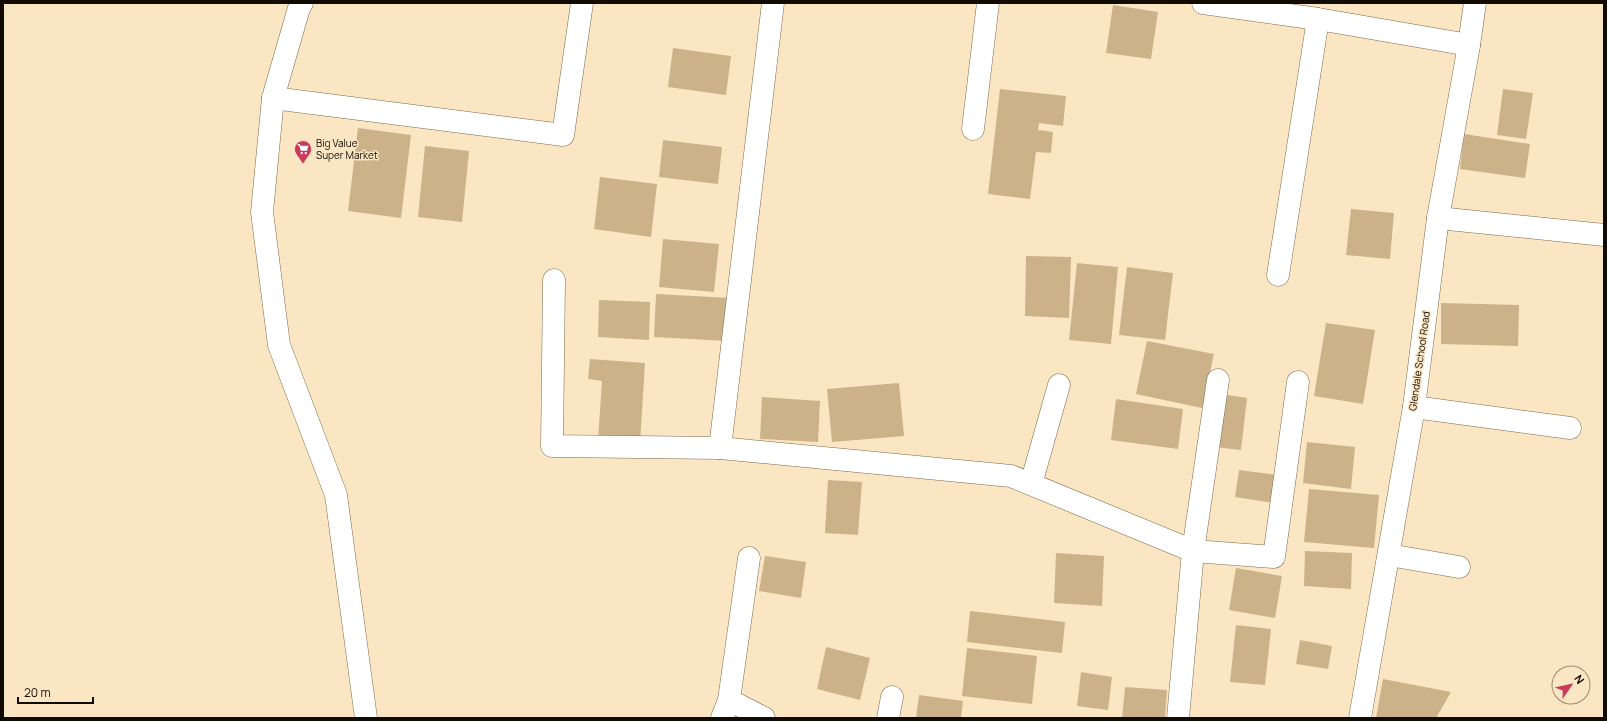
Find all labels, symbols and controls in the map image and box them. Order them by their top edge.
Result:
place label: Big Value Super Market [316,136,378,162]
supermarket icon: Big Value Super Market [293,139,313,164]
street label: Glendale School Road [1405,310,1433,412]
north arrow [1551,665,1591,705]
text: N [1571,672,1588,687]
scale bar [18,679,93,705]
text: 20 m [24,684,51,701]

